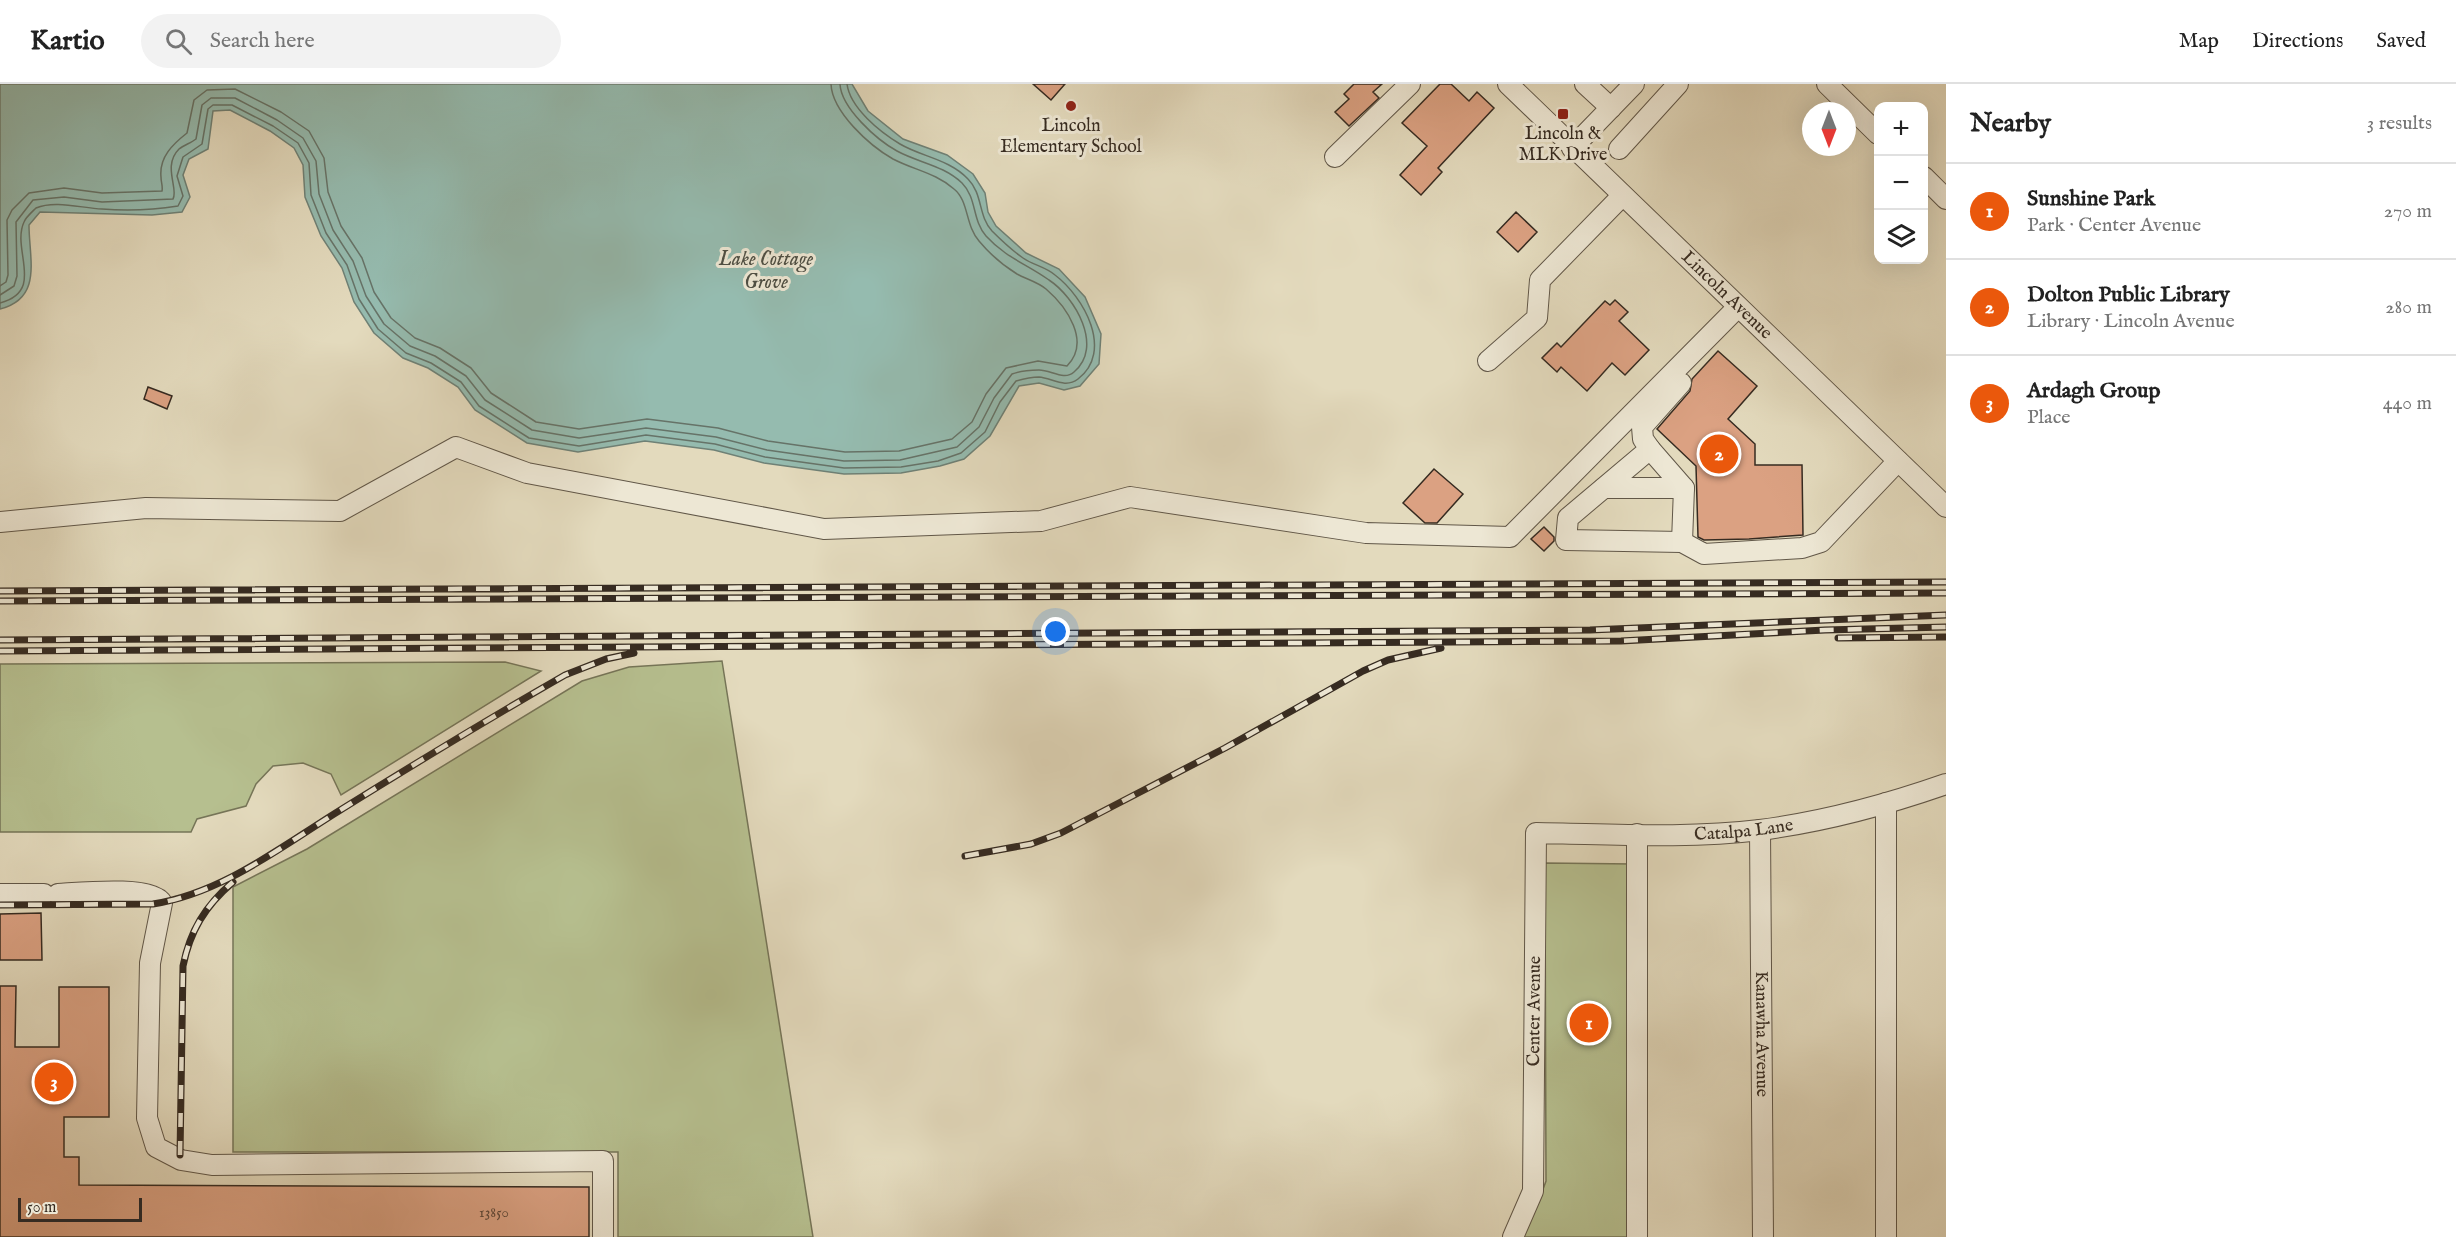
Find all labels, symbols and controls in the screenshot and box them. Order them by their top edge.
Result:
search box [141,14,561,68]
text: Kartio [30,24,105,59]
icon: search [162,25,195,58]
text: Search here [210,27,315,55]
text: Map [2179,28,2219,55]
text: Directions [2252,28,2343,55]
text: Saved [2376,28,2426,55]
marker: Lincoln Elementary School [1064,99,1078,113]
north arrow [1802,102,1856,156]
map controls [1874,102,1928,264]
button: + [1874,102,1928,156]
marker: Lincoln & MLK Drive [1556,107,1570,121]
text: Nearby [1970,107,2051,140]
text: 3 results [2367,111,2432,136]
place label: Lincoln Elementary School [1000,115,1142,159]
place label: Lincoln & MLK Drive [1519,123,1607,167]
button: − [1874,156,1928,210]
text: Sunshine Park [2027,185,2155,213]
text: 1 [1986,199,1993,224]
text: 270 m [2384,199,2432,224]
button: layers [1874,210,1928,264]
text: Park · Center Avenue [2027,213,2201,238]
street label: Lincoln Avenue [1676,246,1777,344]
water label: Lake Cottage Grove [718,247,813,295]
text: Dolton Public Library [2027,281,2230,309]
text: 2 [1985,295,1994,320]
text: 280 m [2385,295,2432,320]
text: Library · Lincoln Avenue [2027,309,2235,334]
text: Ardagh Group [2027,377,2160,405]
text: 3 [1986,391,1993,416]
text: 440 m [2383,391,2432,416]
text: Place [2027,405,2070,430]
pin: 2 [1700,432,1738,476]
your location [1041,617,1070,646]
street label: Catalpa Lane [1694,814,1795,846]
street label: Center Avenue [1523,956,1546,1067]
street label: Kanawha Avenue [1750,971,1773,1097]
pin: 1 [1570,1000,1608,1046]
pin: 3 [34,1060,74,1104]
scale bar [18,1195,142,1222]
text: 50 m [27,1198,56,1218]
house number: 13850 [479,1203,509,1222]

